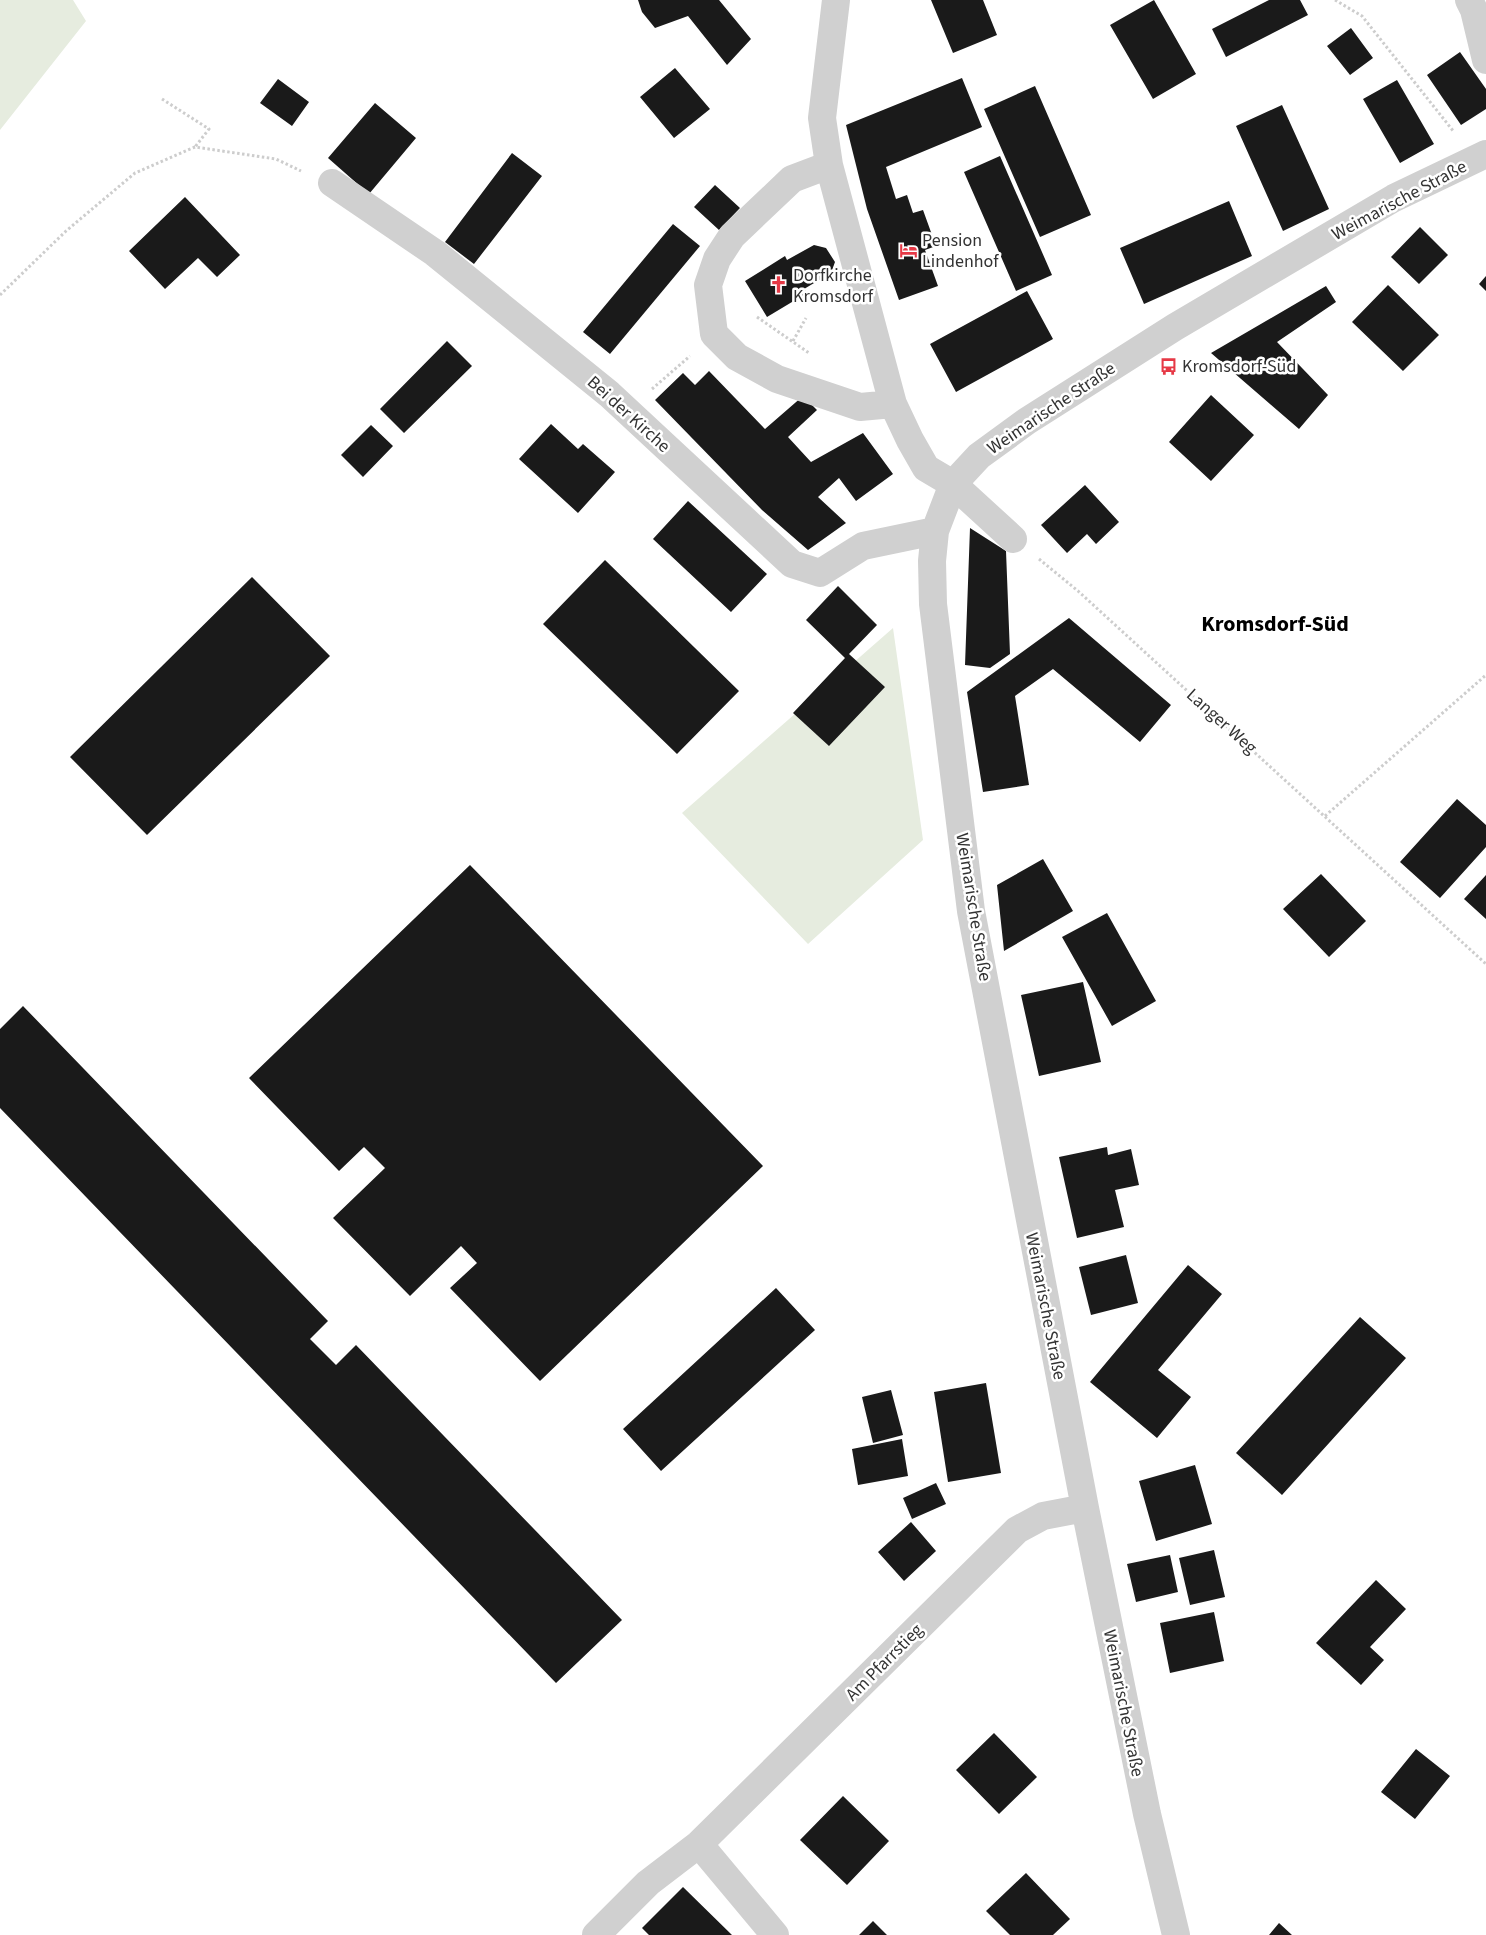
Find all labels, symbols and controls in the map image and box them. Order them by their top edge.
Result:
street label: Weimarische Straße [1327,154,1471,247]
place label: Pension Lindenhof [922,228,999,274]
hotel icon: Pension Lindenhof [898,240,918,260]
place label: Dorfkirche Kromsdorf [793,263,874,309]
church icon: Dorfkirche Kromsdorf [769,275,789,295]
place label: Kromsdorf-Süd [1182,354,1296,379]
street label: Weimarische Straße [982,356,1120,461]
bus stop icon: Kromsdorf-Süd [1158,356,1178,376]
street label: Bei der Kirche [582,370,676,459]
district label: Kromsdorf-Süd [1201,608,1349,640]
street label: Langer Weg [1181,683,1262,760]
street label: Weimarische Straße [949,831,998,983]
street label: Weimarische Straße [1019,1230,1072,1382]
street label: Am Pfarrstieg [840,1618,929,1707]
street label: Weimarische Straße [1097,1627,1150,1779]

